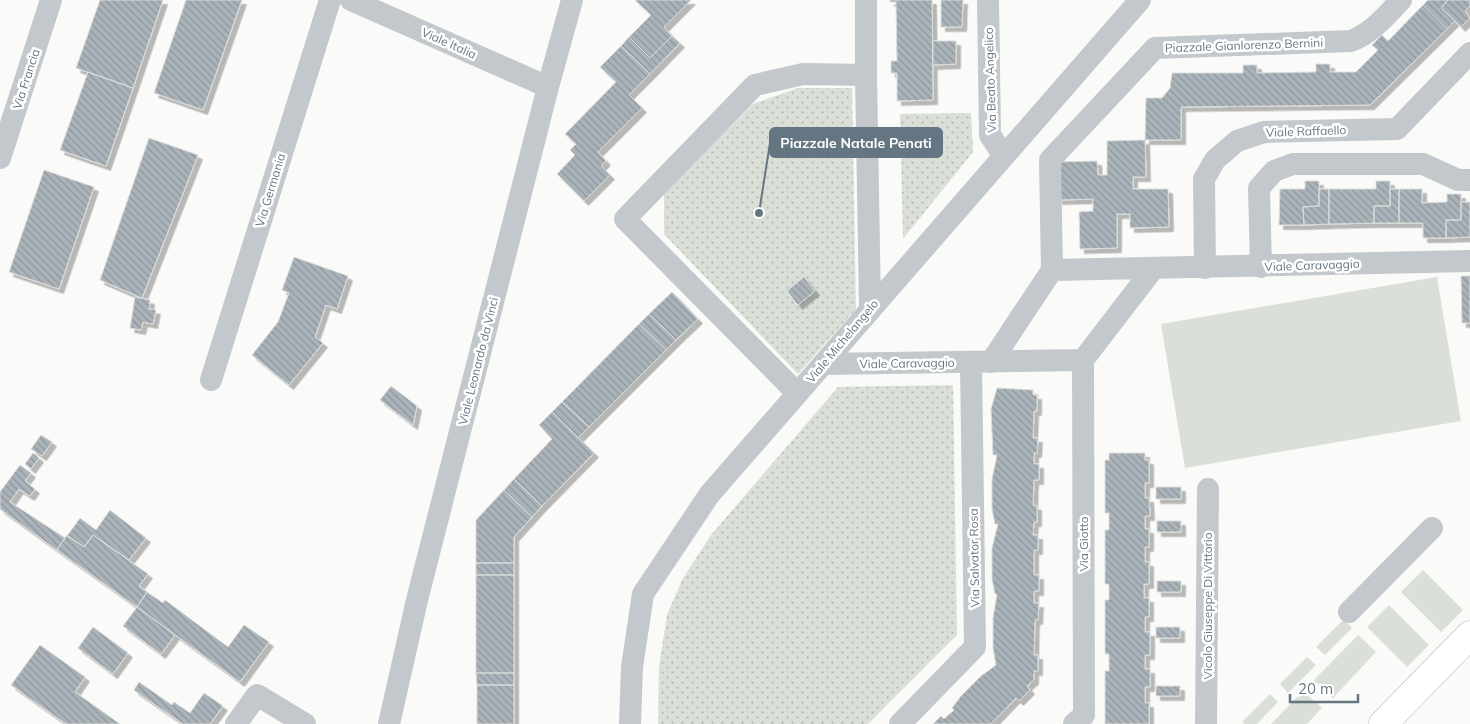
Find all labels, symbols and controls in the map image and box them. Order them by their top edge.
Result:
street label: Viale Italia [419,24,479,62]
street label: Via Beato Angelico [981,27,999,133]
street label: Piazzale Gianlorenzo Bernini [1165,35,1324,55]
street label: Via Francia [9,47,43,111]
street label: Viale Raffaello [1265,122,1347,140]
callout: Piazzale Natale Penati [770,128,942,157]
text: Piazzale Natale Penati [780,134,932,152]
street label: Via Germania [252,151,288,229]
street label: Viale Caravaggio [1264,256,1360,274]
street label: Viale Leonardo da Vinci [455,295,501,426]
street label: Viale Michelangelo [803,296,881,386]
street label: Viale Caravaggio [859,355,955,371]
street label: Via Salvator Rosa [966,508,982,608]
street label: Via Giotto [1076,516,1091,572]
street label: Vicolo Giuseppe Di Vittorio [1200,532,1215,680]
scale bar [1290,672,1358,704]
text: 20 m [1298,679,1333,698]

